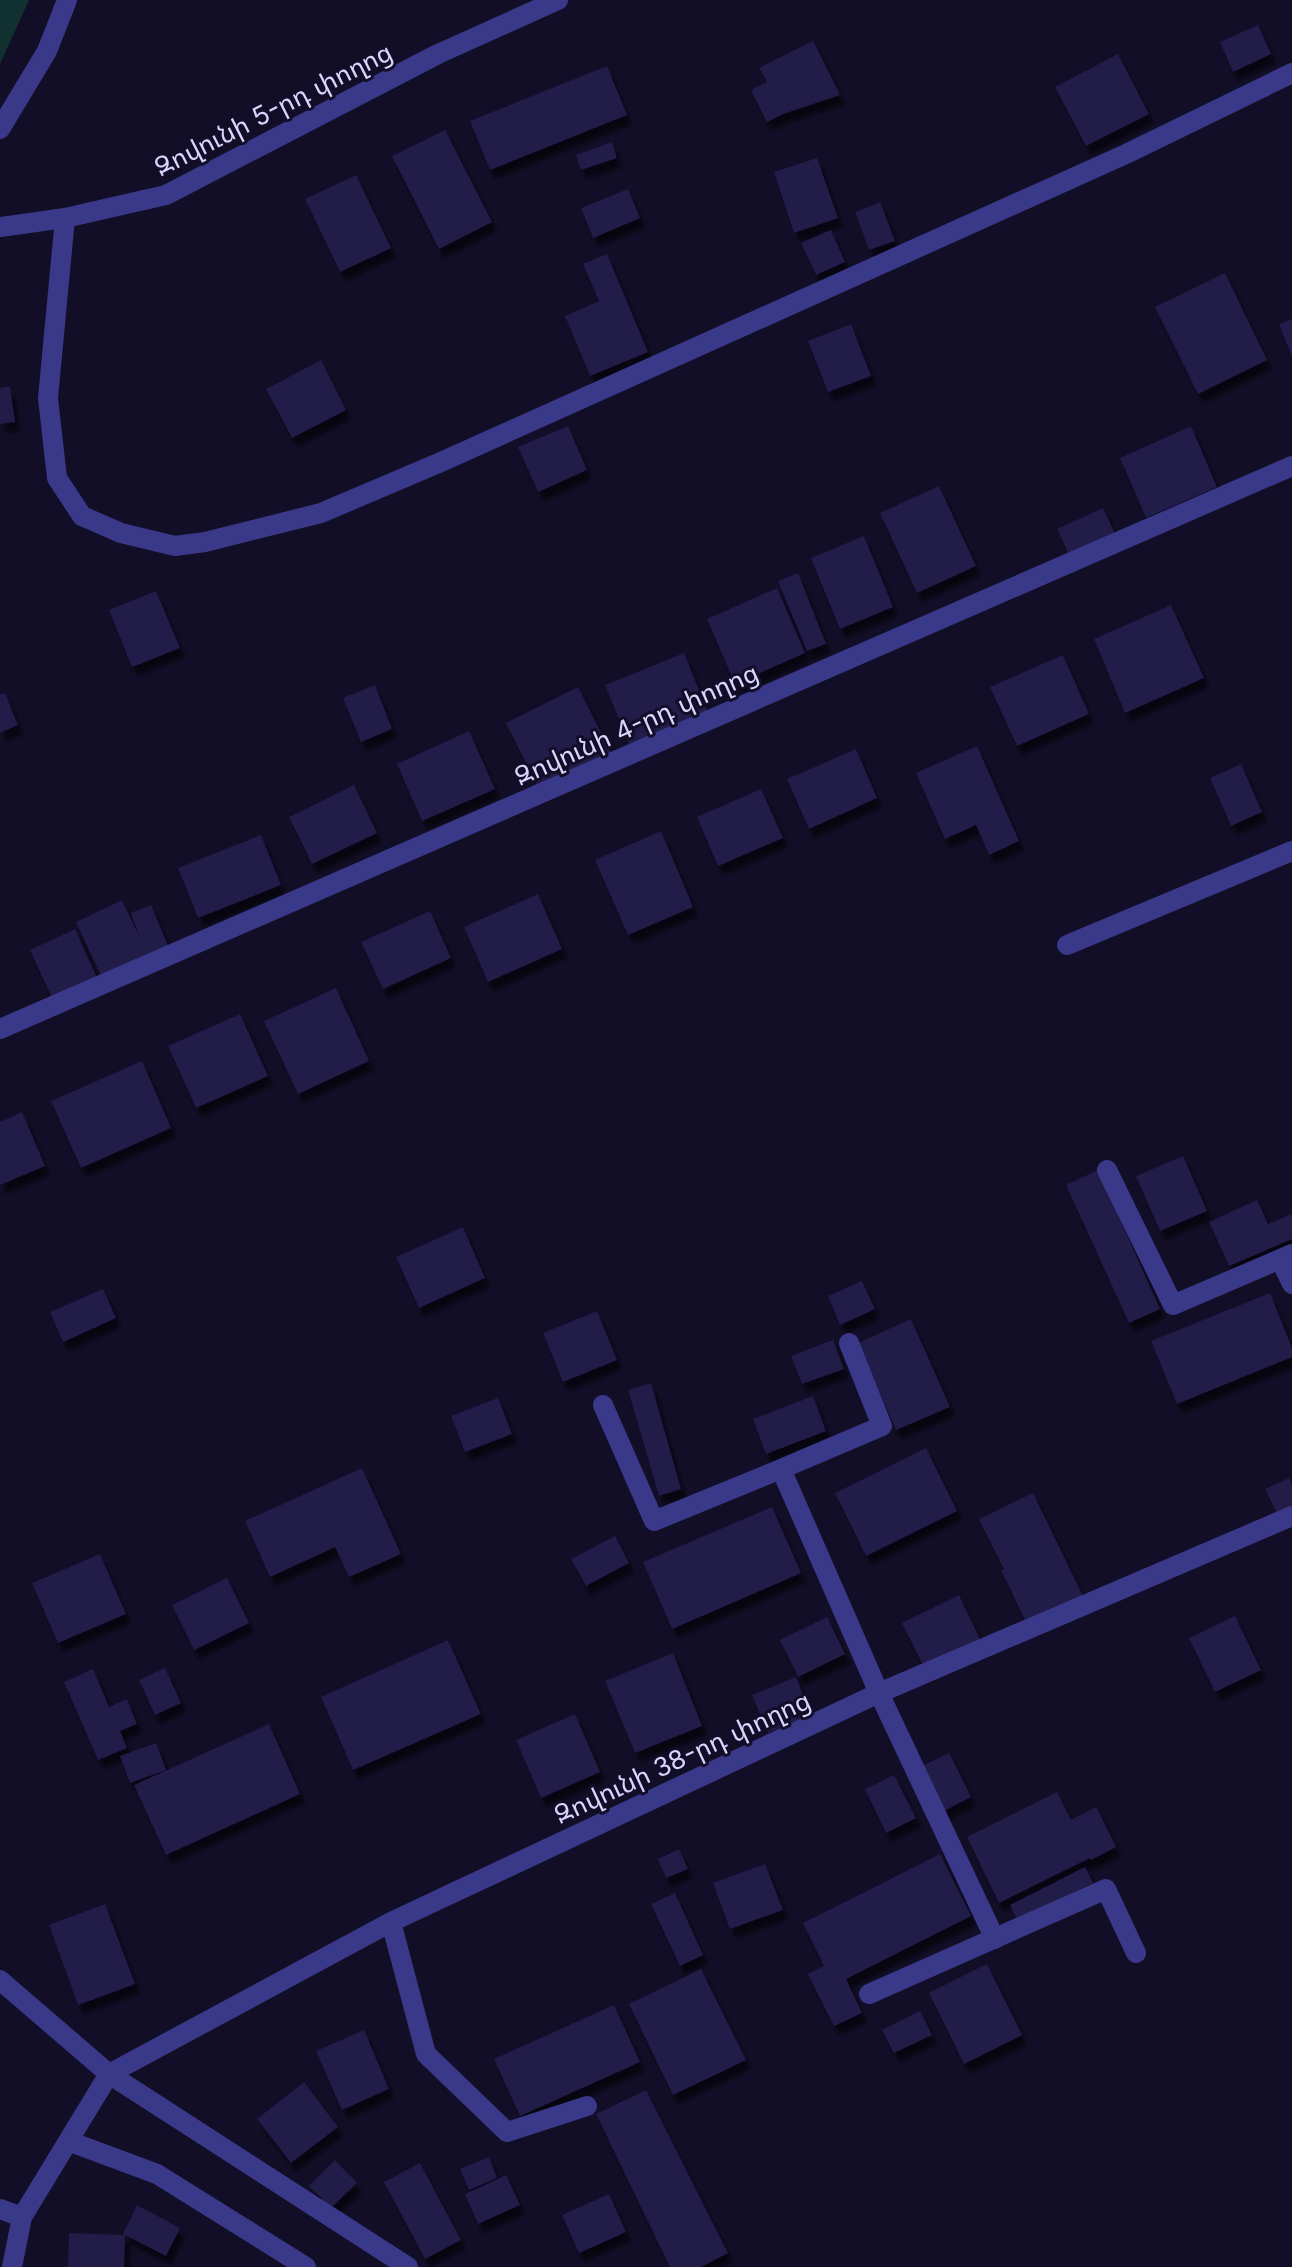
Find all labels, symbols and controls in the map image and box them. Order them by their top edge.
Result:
street label: Զովունի 5-րդ փողոց [149,36,397,182]
street label: Զովունի 4-րդ փողոց [509,656,763,792]
street label: Զովունի 38-րդ փողոց [549,1684,815,1830]

